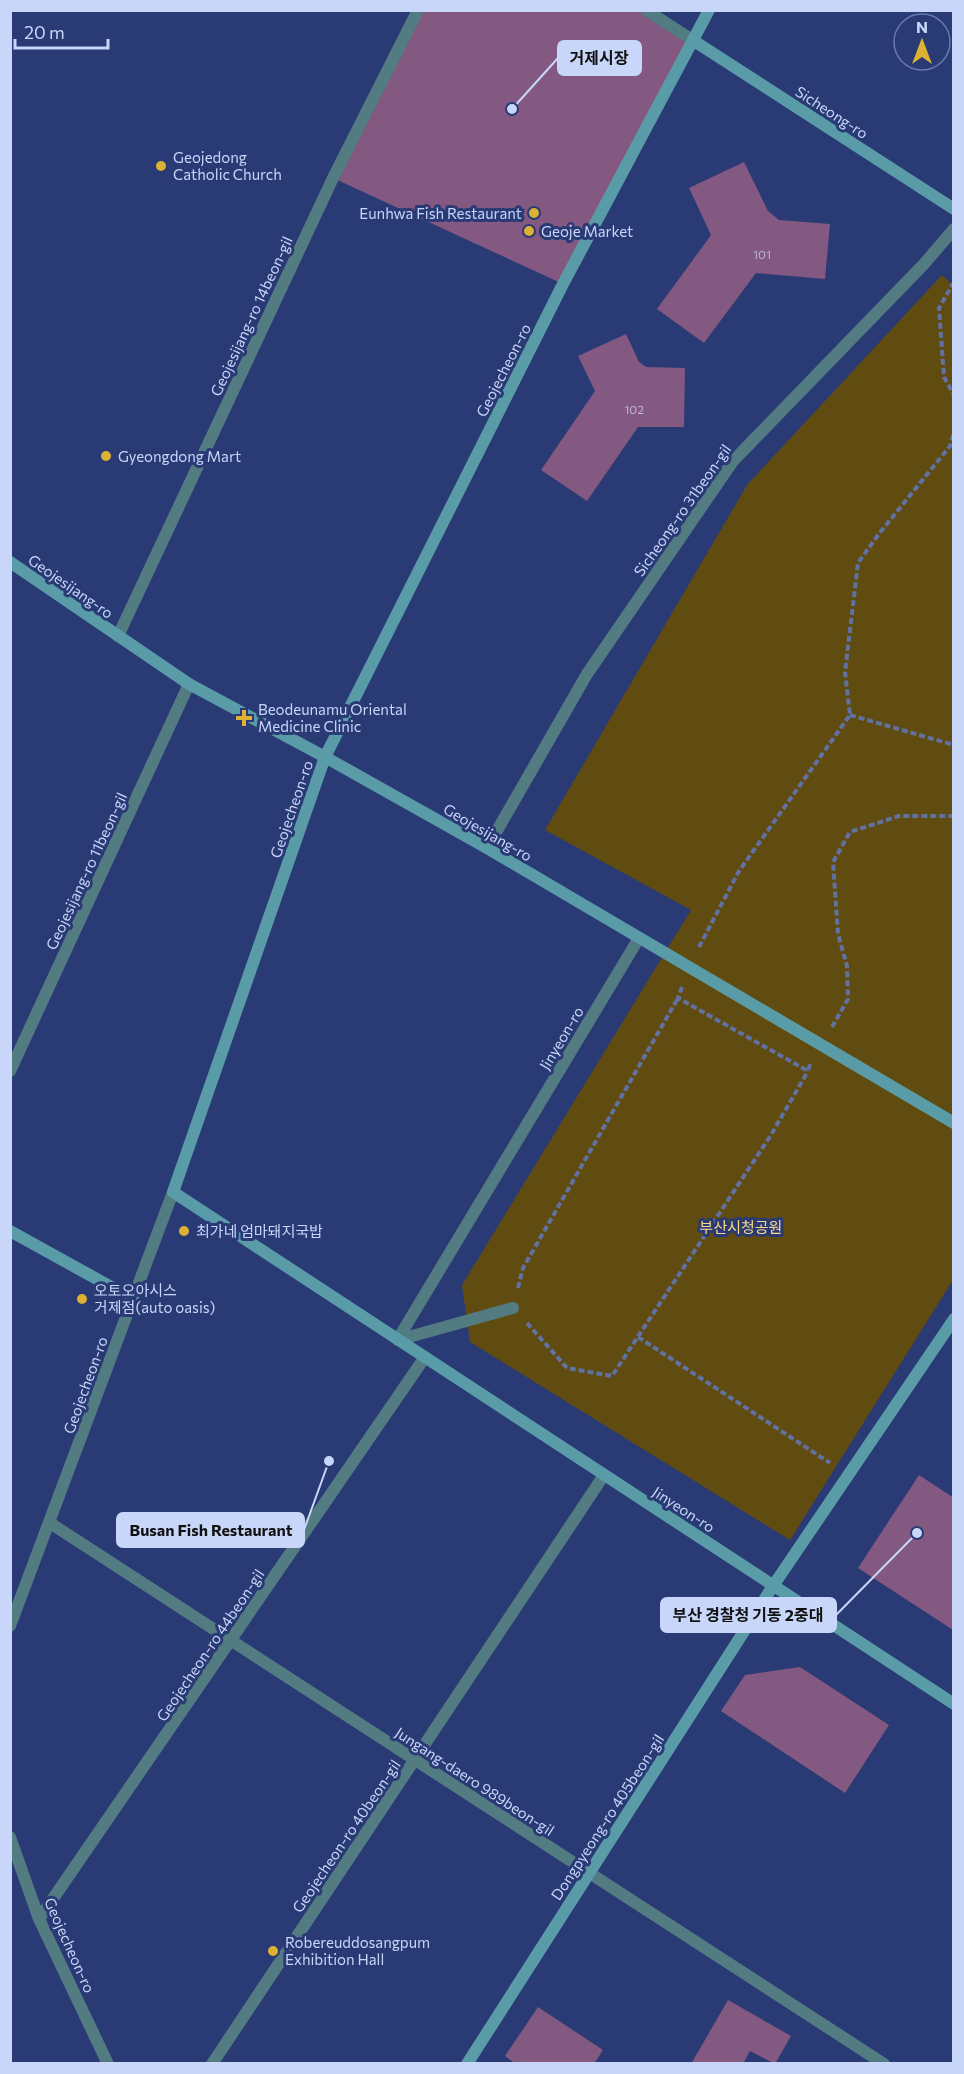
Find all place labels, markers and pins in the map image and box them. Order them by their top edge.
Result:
callout: 거제시장 [558,41,641,75]
place label: Geojedong Catholic Church [173,148,282,183]
marker: Geojedong Catholic Church [154,159,168,173]
place label: Eunhwa Fish Restaurant [359,204,522,222]
marker: Eunhwa Fish Restaurant [527,206,541,220]
place label: Geoje Market [541,222,633,240]
marker: Geoje Market [522,224,536,238]
place label: Gyeongdong Mart [118,447,241,465]
marker: Gyeongdong Mart [99,449,113,463]
place label: Beodeunamu Oriental Medicine Clinic [258,700,407,735]
marker: Beodeunamu Oriental Medicine Clinic [235,709,253,727]
place label: 최가네 엄마돼지국밥 [196,1222,323,1240]
marker: 최가네 엄마돼지국밥 [177,1224,191,1238]
place label: 오토오아시스 거제점(auto oasis) [94,1281,215,1316]
marker: 오토오아시스 거제점(auto oasis) [75,1292,89,1306]
callout: Busan Fish Restaurant [117,1513,304,1547]
callout: 부산 경찰청 기동 2중대 [661,1598,836,1632]
place label: Robereuddosangpum Exhibition Hall [285,1933,430,1968]
marker: Robereuddosangpum Exhibition Hall [266,1944,280,1958]

